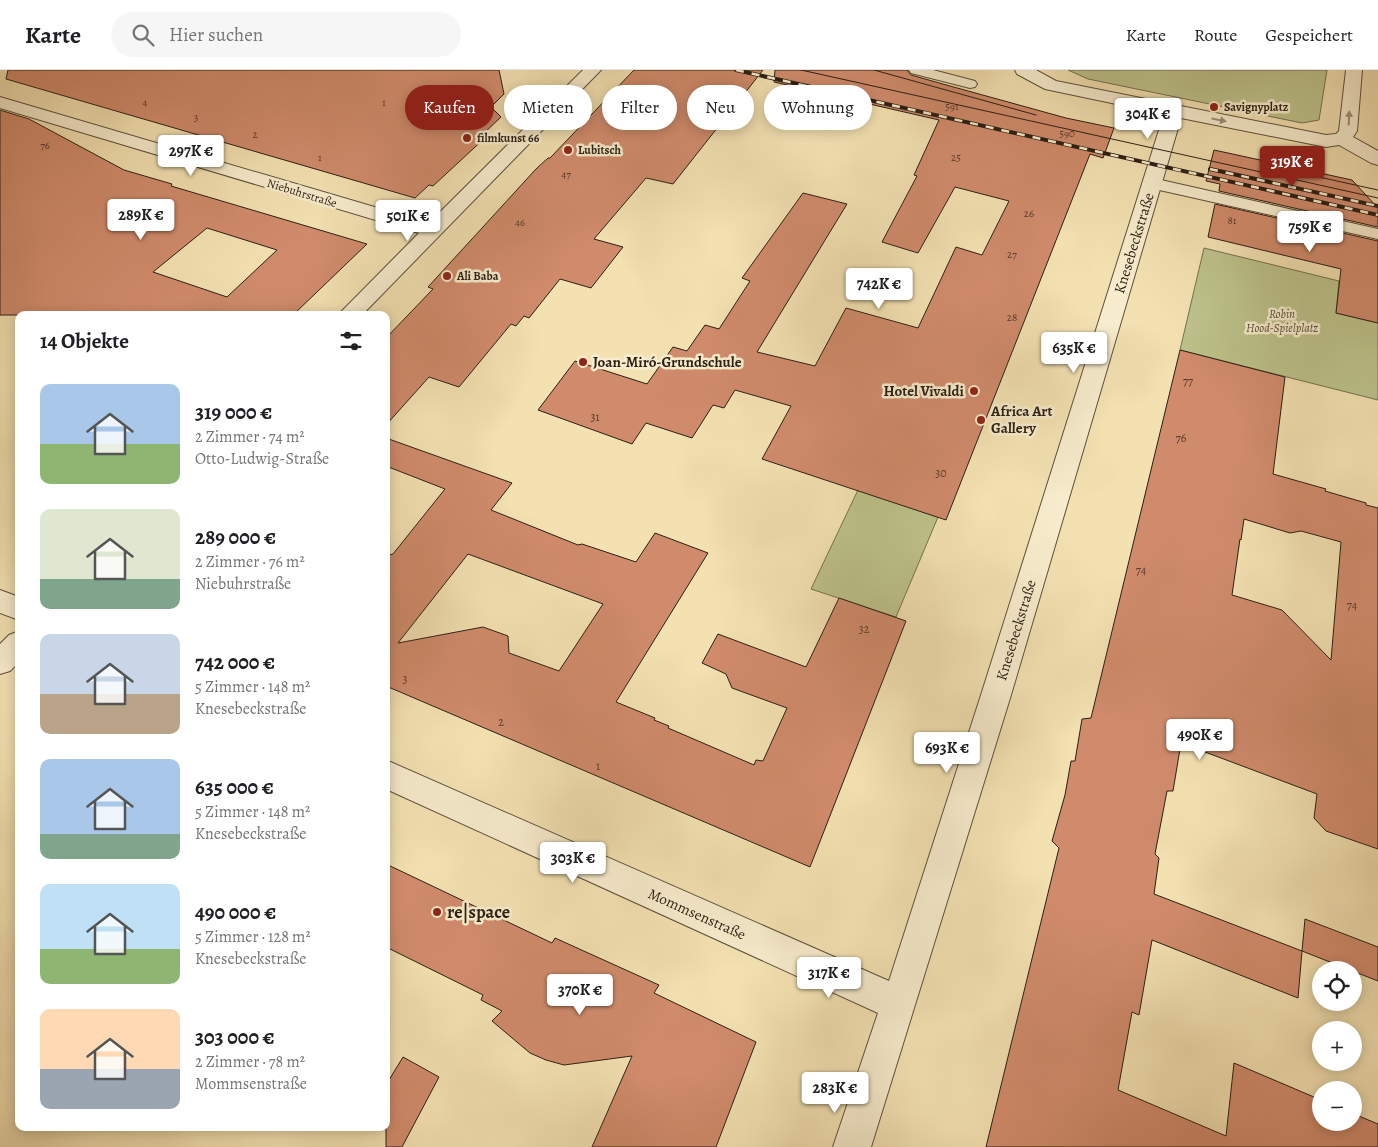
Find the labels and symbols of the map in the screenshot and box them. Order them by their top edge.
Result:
house number: 4 [143,95,148,110]
house number: 1 [382,95,386,110]
pin: 304K € [1107,98,1189,140]
house number: 591 [945,99,959,114]
place label: Savignyplatz [1224,99,1289,115]
marker: Savignyplatz [1208,101,1220,113]
house number: 3 [194,110,198,125]
one-way arrow [1346,110,1354,126]
one-way arrow [1211,117,1227,125]
house number: 590 [1059,126,1075,141]
house number: 2 [252,127,258,142]
place label: filmkunst 66 [477,130,540,146]
marker: filmkunst 66 [461,132,473,144]
pin: 297K € [150,134,232,177]
house number: 76 [40,138,50,153]
place label: Lubitsch [578,142,622,158]
marker: Lubitsch [562,144,574,156]
pin: 319K € [1251,146,1333,188]
house number: 1 [318,150,322,165]
house number: 25 [951,150,961,165]
house number: 47 [561,167,571,182]
street label: Niebuhrstraße [265,175,339,211]
street label: Knesebeckstraße [1109,190,1159,296]
pin: 289K € [100,198,182,241]
pin: 501K € [367,200,449,242]
house number: 26 [1024,206,1034,221]
pin: 759K € [1269,210,1351,253]
house number: 81 [1227,213,1237,228]
house number: 46 [515,215,525,230]
house number: 27 [1007,247,1017,262]
place label: Ali Baba [456,268,499,284]
pin: 742K € [838,268,920,310]
marker: Ali Baba [441,270,453,282]
park label: Robin Hood-Spielplatz [1246,306,1318,336]
house number: 28 [1007,310,1017,325]
pin: 635K € [1033,332,1115,374]
place label: Joan-Miró-Grundschule [593,352,742,372]
marker: Joan-Miró-Grundschule [577,356,589,368]
house number: 77 [1183,373,1194,389]
place label: Hotel Vivaldi [884,381,965,401]
marker: Hotel Vivaldi [968,385,980,397]
place label: Africa Art Gallery [990,401,1052,438]
house number: 31 [590,409,600,425]
marker: Africa Art Gallery [975,414,987,426]
house number: 76 [1176,430,1187,446]
house number: 30 [935,465,947,481]
house number: 74 [1136,562,1147,578]
street label: Knesebeckstraße [991,577,1041,683]
house number: 74 [1347,597,1358,613]
house number: 32 [859,621,870,637]
house number: 3 [403,671,408,687]
house number: 2 [498,714,504,730]
pin: 490K € [1159,718,1241,761]
pin: 693K € [906,732,988,774]
house number: 1 [596,758,600,774]
pin: 303K € [532,842,614,884]
street label: Mommsenstraße [645,884,749,945]
place label: re|space [447,900,510,924]
marker: re|space [431,906,443,918]
pin: 317K € [788,956,870,999]
pin: 370K € [539,974,621,1016]
pin: 283K € [794,1072,876,1114]

